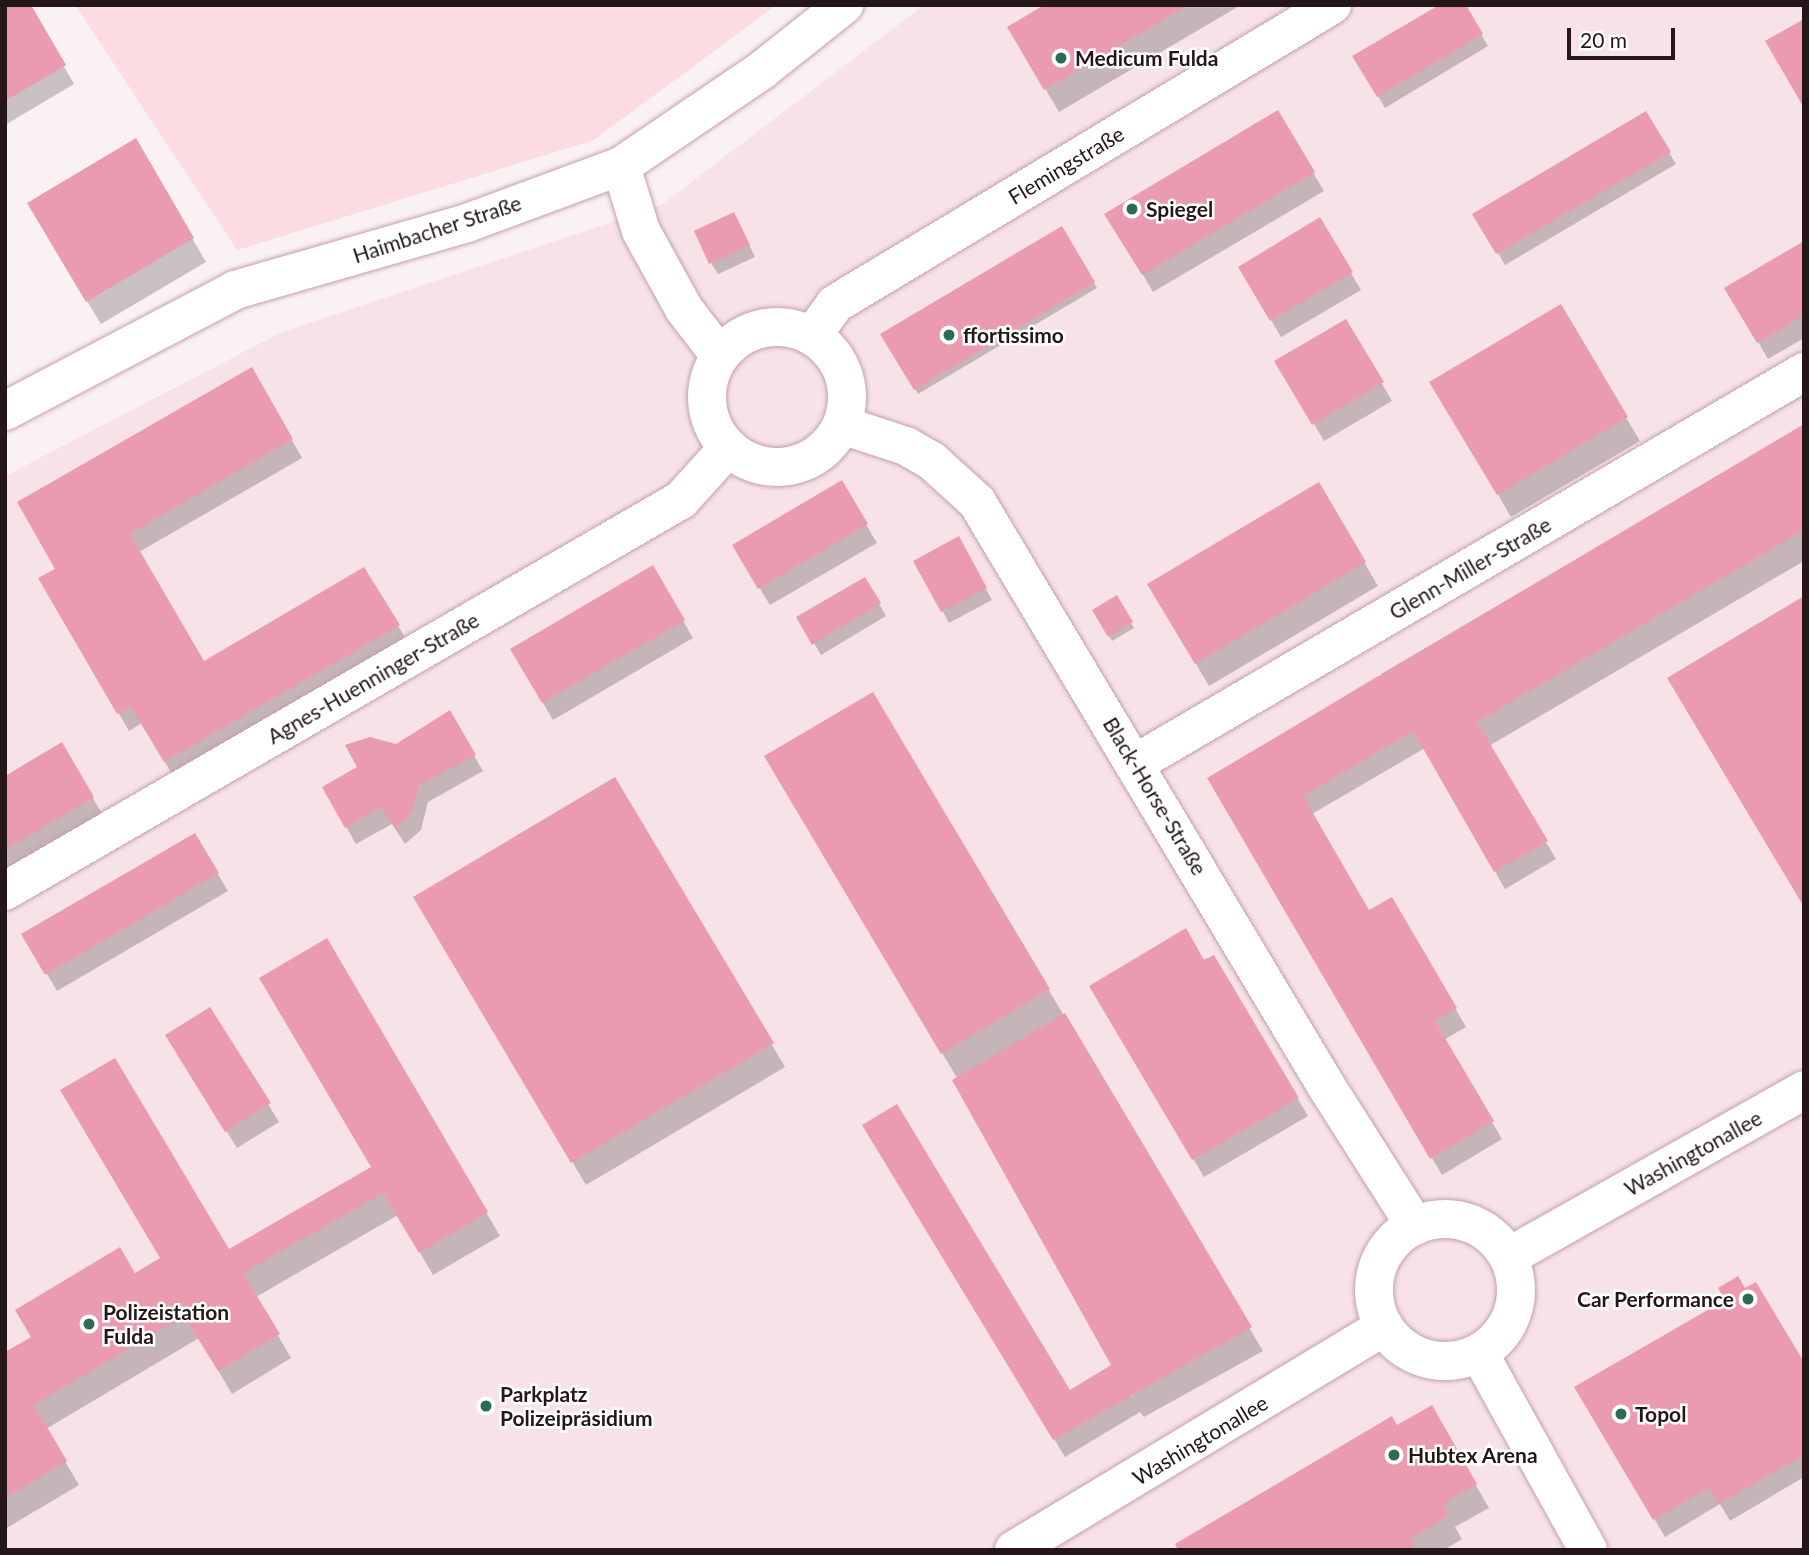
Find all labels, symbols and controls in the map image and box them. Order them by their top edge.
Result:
scale bar [1571,14,1680,58]
text: 20 m [1580,27,1627,52]
place label: Medicum Fulda [1075,45,1218,71]
marker: Medicum Fulda [1053,50,1069,66]
street label: Flemingstraße [1004,121,1128,209]
street label: Haimbacher Straße [349,190,525,268]
place label: Spiegel [1146,196,1213,222]
marker: Spiegel [1124,201,1140,217]
place label: ffortissimo [963,322,1064,348]
marker: ffortissimo [941,327,957,343]
street label: Glenn-Miller-Straße [1385,511,1555,625]
street label: Agnes-Huenninger-Straße [263,607,483,749]
street label: Black-Horse-Straße [1098,713,1212,879]
street label: Washingtonallee [1620,1105,1766,1201]
place label: Car Performance [1577,1286,1734,1312]
marker: Car Performance [1740,1291,1756,1307]
place label: Polizeistation Fulda [103,1299,229,1349]
marker: Polizeistation Fulda [81,1316,97,1332]
place label: Parkplatz Polizeipräsidium [500,1381,653,1431]
street label: Washingtonallee [1128,1390,1272,1490]
marker: Parkplatz Polizeipräsidium [478,1398,494,1414]
place label: Topol [1635,1401,1686,1427]
marker: Topol [1613,1406,1629,1422]
place label: Hubtex Arena [1408,1442,1538,1468]
marker: Hubtex Arena [1386,1447,1402,1463]

